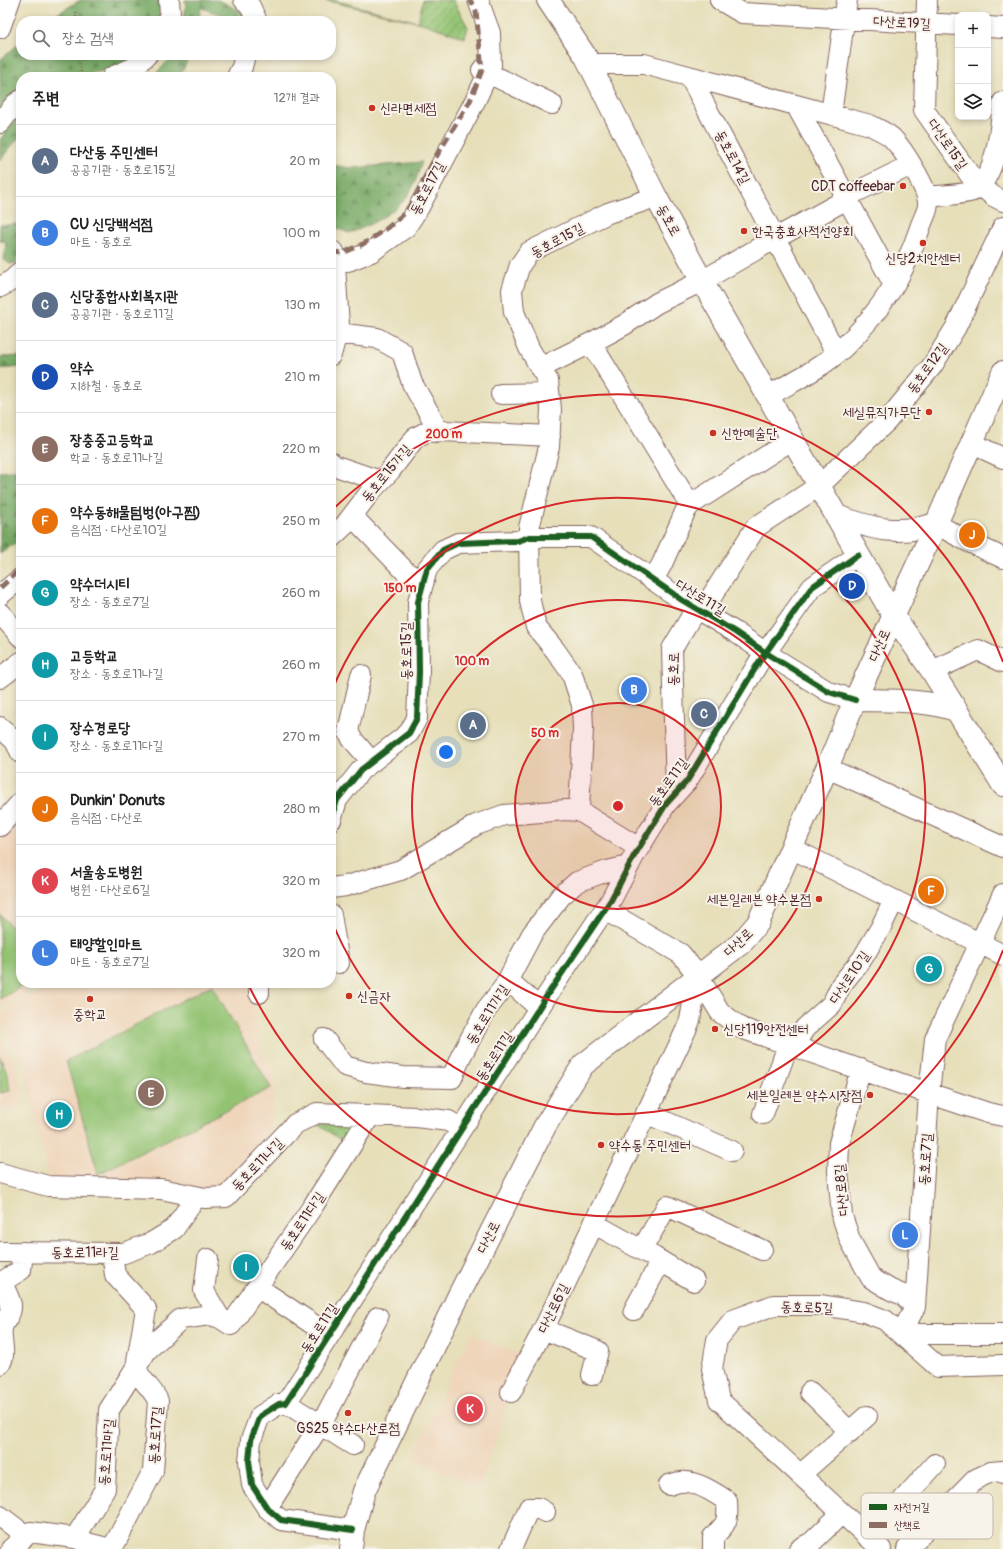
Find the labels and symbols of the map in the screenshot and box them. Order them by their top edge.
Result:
street label: 다산로19길 [873,12,932,33]
place label: 신라면세점 [380,100,436,117]
marker: 신라면세점 [367,103,377,113]
street label: 다산로15길 [924,116,972,174]
street label: 동호로14길 [711,127,754,188]
street label: 동호로17길 [406,158,449,218]
place label: CDT coffeebar [811,178,895,195]
marker: CDT coffeebar [898,181,908,191]
street label: 동호로 [653,201,684,239]
street label: 동호로15길 [528,219,588,262]
place label: 한국충효사적선양회 [752,223,853,240]
marker: 한국충효사적선양회 [739,226,749,236]
marker: 신당2치안센터 [918,238,928,248]
place label: 신당2치안센터 [885,250,961,267]
street label: 동호로12길 [903,339,952,397]
place label: 세실뮤직가무단 [842,404,922,421]
marker: 세실뮤직가무단 [924,407,934,417]
place label: 신한예술단 [721,425,778,442]
text: 200 m [426,427,463,442]
marker: 신한예술단 [708,428,718,438]
street label: 동호로15가길 [358,440,415,506]
pin: J [959,520,985,550]
pin: D [839,571,865,601]
street label: 다산로11길 [672,575,730,620]
text: 150 m [384,581,417,596]
street label: 동호로15길 [398,621,415,680]
street label: 다산로 [865,626,894,664]
street label: 동호로 [664,652,683,686]
text: 100 m [455,654,490,669]
pin: B [621,675,647,705]
pin: C [691,699,717,729]
pin: A [460,710,486,740]
text: 50 m [531,726,559,741]
your location [436,742,456,762]
street label: 동호로11길 [645,754,692,810]
centre of rings [611,799,625,813]
pin: F [918,876,944,906]
place label: 세븐일레븐 약수본점 [707,891,811,908]
marker: 세븐일레븐 약수본점 [814,894,824,904]
street label: 다산로 [720,925,756,960]
street label: 다산로10길 [826,947,874,1007]
pin: G [916,954,942,984]
street label: 동호로11가길 [462,981,513,1047]
place label: 신금자 [357,988,392,1005]
marker: 신금자 [344,991,354,1001]
marker: 중학교 [85,994,95,1004]
place label: 중학교 [73,1006,107,1023]
place label: 신당119안전센터 [723,1021,809,1038]
marker: 신당119안전센터 [710,1024,720,1034]
street label: 동호로11길 [472,1028,517,1084]
pin: E [138,1078,164,1108]
place label: 세븐일레븐 약수시장점 [746,1087,862,1104]
marker: 세븐일레븐 약수시장점 [865,1090,875,1100]
pin: H [46,1100,72,1130]
street label: 동호로7길 [915,1132,936,1186]
street label: 동호로11나길 [228,1134,287,1194]
place label: 약수동 주민센터 [609,1137,691,1154]
marker: 약수동 주민센터 [596,1140,606,1150]
street label: 다산로8길 [831,1163,852,1217]
street label: 동호로11다길 [277,1188,329,1254]
street label: 다산로 [473,1218,504,1256]
pin: L [892,1220,918,1250]
street label: 동호로11라길 [51,1244,119,1261]
pin: I [233,1252,259,1282]
street label: 다산로6길 [534,1280,573,1336]
street label: 동호로5길 [780,1298,834,1317]
street label: 동호로11길 [297,1300,342,1356]
pin: K [457,1394,483,1424]
street label: 동호로17길 [145,1405,166,1465]
marker: GS25 약수다산로점 [343,1408,353,1418]
street label: 동호로11마길 [95,1417,118,1486]
place label: GS25 약수다산로점 [296,1420,400,1437]
legend [861,1493,993,1539]
text: 자전거길 [894,1501,930,1514]
text: 산책로 [894,1519,921,1532]

